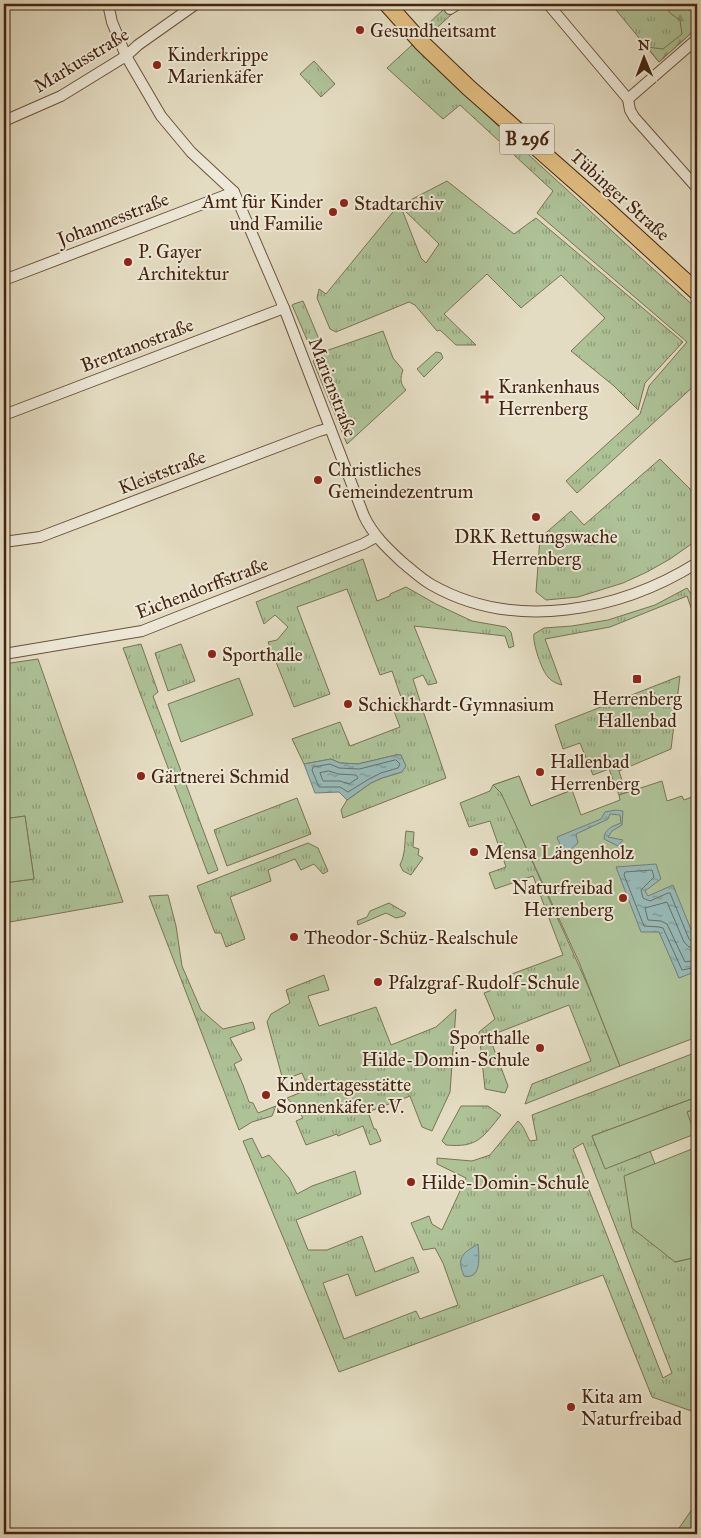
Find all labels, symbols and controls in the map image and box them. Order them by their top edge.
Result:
place label: Gesundheitsamt [370,19,497,42]
street label: Markusstraße [29,23,133,97]
marker: Gesundheitsamt [354,24,366,36]
north arrow [618,32,668,82]
text: N [638,37,650,54]
place label: Kinderkrippe Marienkäfer [167,43,269,88]
marker: Kinderkrippe Marienkäfer [151,59,163,71]
road number: B 296 [500,124,554,154]
street label: Tübinger Straße [565,144,675,247]
street label: Johannesstraße [52,187,172,252]
place label: Amt für Kinder und Familie [201,190,324,235]
place label: Stadtarchiv [354,192,445,215]
marker: Stadtarchiv [338,197,350,209]
marker: Amt für Kinder und Familie [327,206,339,218]
place label: P. Gayer Architektur [137,240,230,285]
marker: P. Gayer Architektur [122,256,134,268]
street label: Brentanostraße [77,313,197,377]
street label: Marienstraße [304,334,363,440]
place label: Krankenhaus Herrenberg [498,375,599,421]
marker: Krankenhaus Herrenberg [480,390,494,404]
street label: Kleiststraße [115,445,209,499]
place label: Christliches Gemeindezentrum [328,458,474,503]
marker: Christliches Gemeindezentrum [312,474,324,486]
marker: DRK Rettungswache Herrenberg [530,511,542,523]
place label: DRK Rettungswache Herrenberg [454,525,618,571]
street label: Eichendorffstraße [133,552,271,624]
place label: Sporthalle [222,643,303,666]
marker: Sporthalle [206,648,218,660]
marker: Herrenberg Hallenbad [631,673,643,685]
place label: Herrenberg Hallenbad [592,687,682,732]
place label: Schickhardt-Gymnasium [358,693,554,716]
marker: Schickhardt-Gymnasium [342,698,354,710]
place label: Hallenbad Herrenberg [550,750,640,796]
place label: Gärtnerei Schmid [151,765,290,788]
marker: Hallenbad Herrenberg [534,766,546,778]
marker: Gärtnerei Schmid [135,770,147,782]
place label: Mensa Längenholz [484,841,634,865]
marker: Mensa Längenholz [468,846,480,858]
place label: Naturfreibad Herrenberg [512,876,613,922]
marker: Naturfreibad Herrenberg [617,892,629,904]
place label: Theodor-Schüz-Realschule [304,926,518,949]
marker: Theodor-Schüz-Realschule [288,931,300,943]
place label: Pfalzgraf-Rudolf-Schule [388,971,580,995]
marker: Pfalzgraf-Rudolf-Schule [372,976,384,988]
place label: Sporthalle Hilde-Domin-Schule [362,1026,530,1071]
marker: Sporthalle Hilde-Domin-Schule [534,1042,546,1054]
place label: Kindertagesstätte Sonnenkäfer e.V. [276,1073,411,1118]
marker: Kindertagesstätte Sonnenkäfer e.V. [260,1089,272,1101]
place label: Hilde-Domin-Schule [421,1171,590,1194]
marker: Hilde-Domin-Schule [405,1176,417,1188]
place label: Kita am Naturfreibad [581,1385,682,1430]
marker: Kita am Naturfreibad [565,1401,577,1413]

